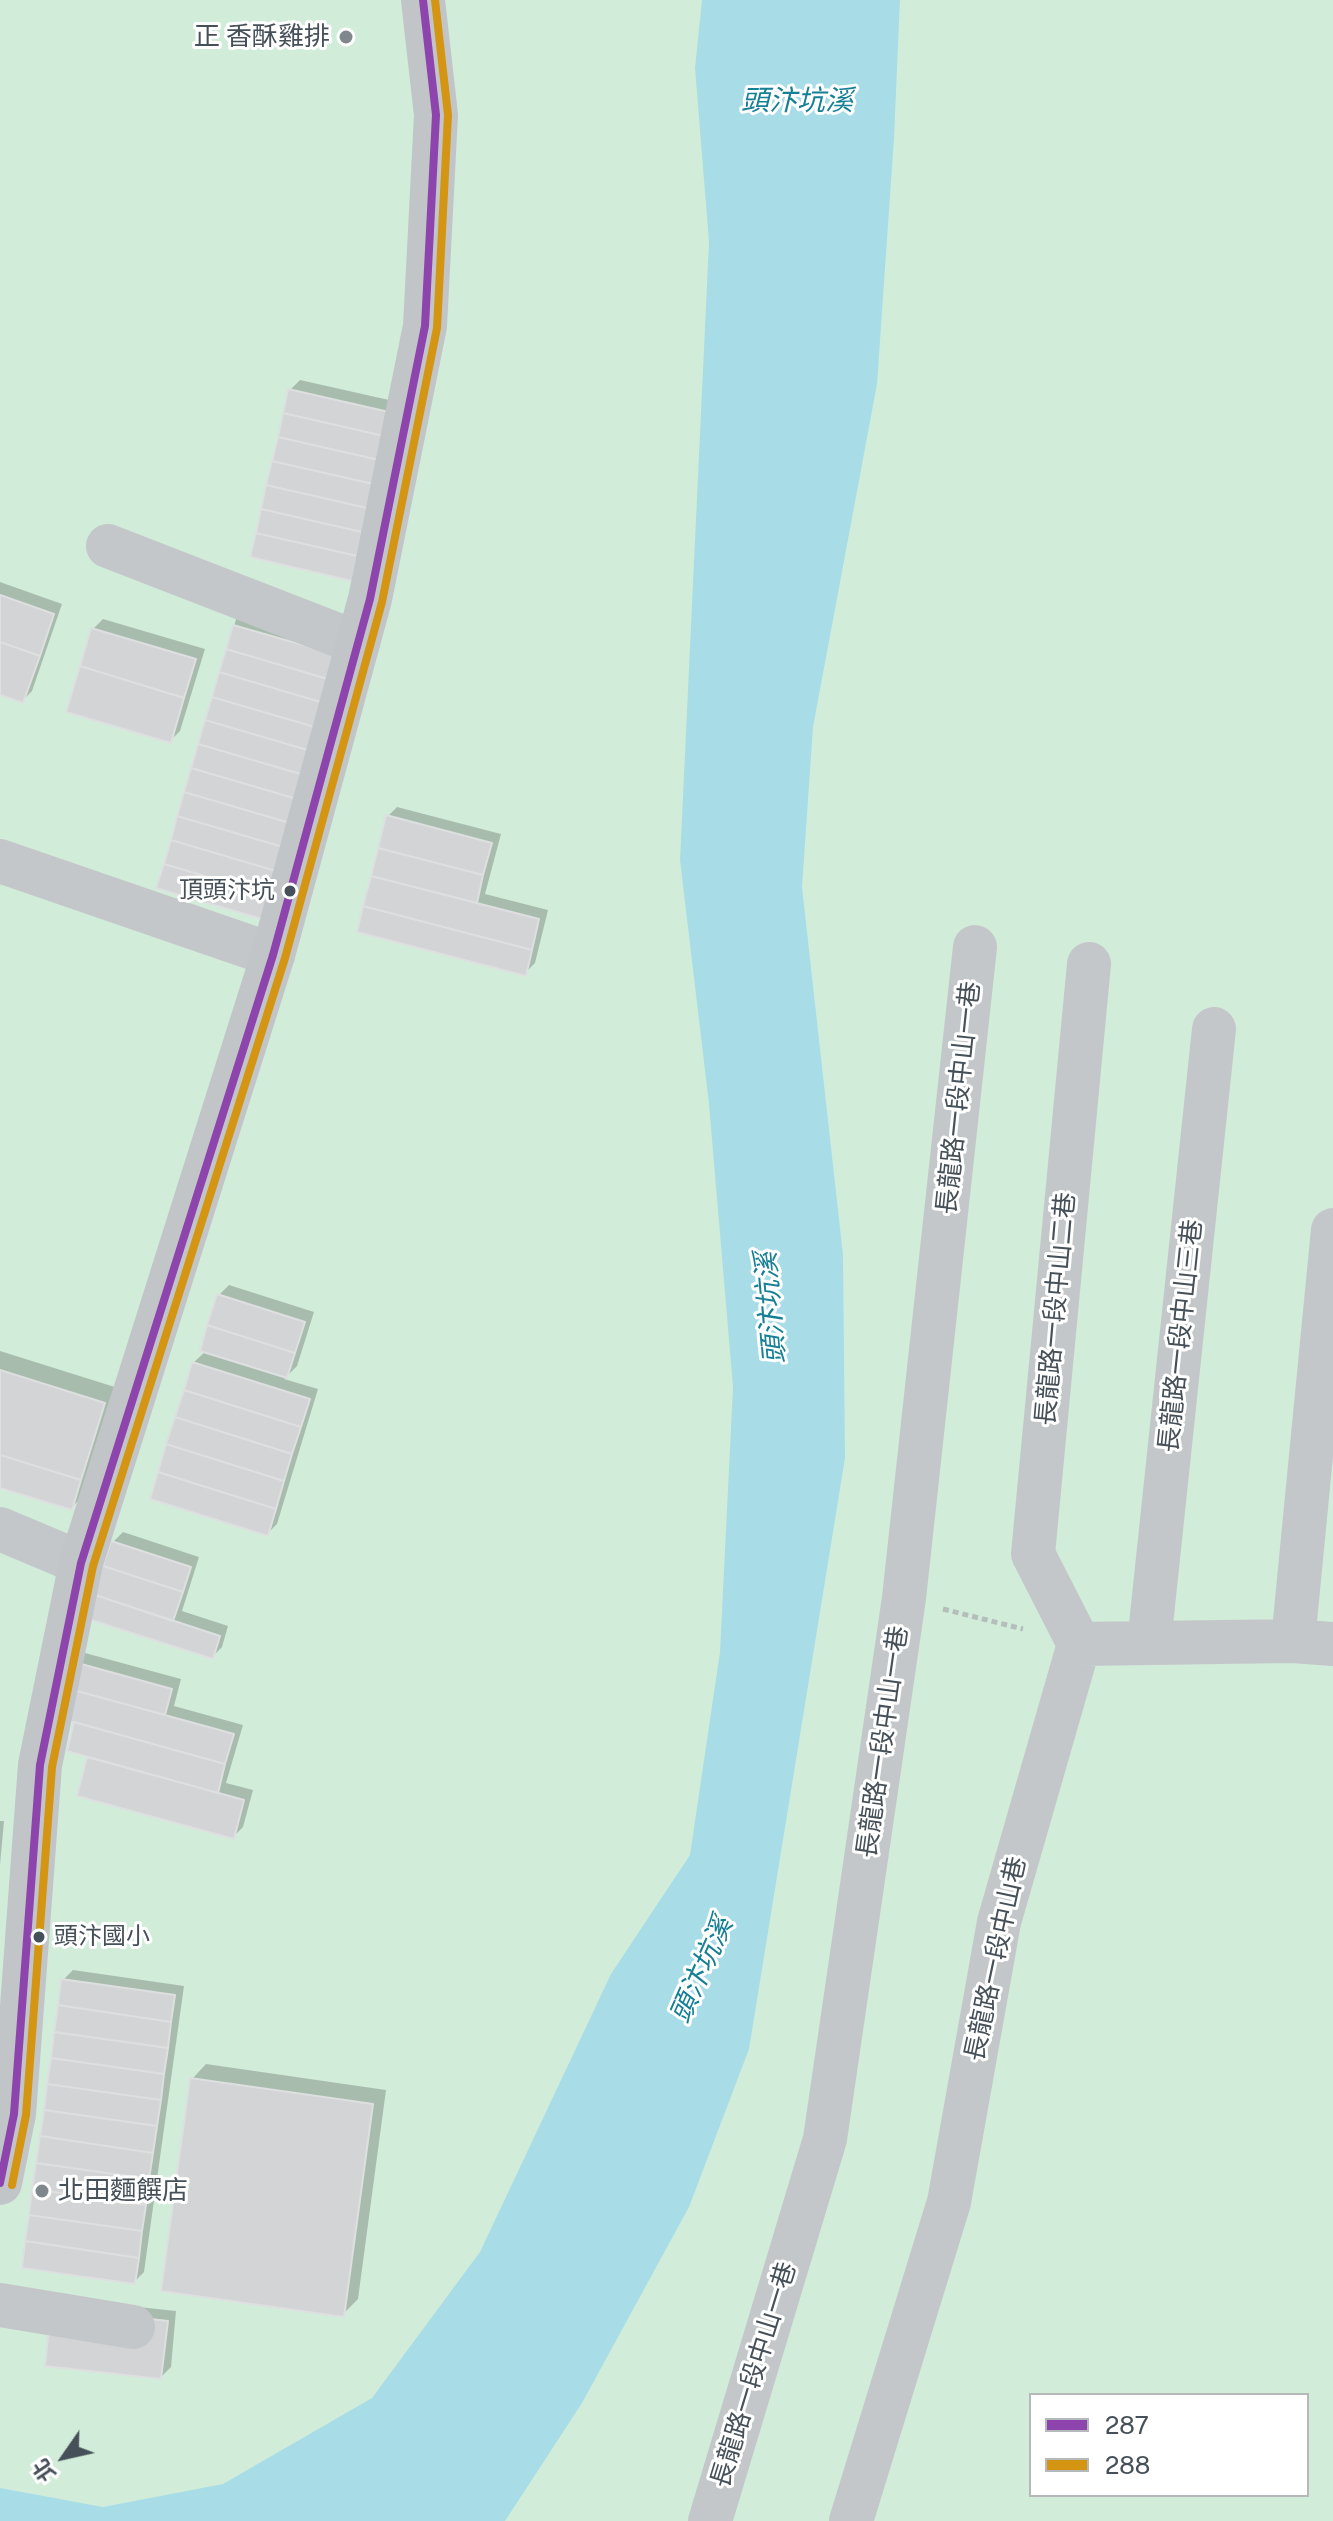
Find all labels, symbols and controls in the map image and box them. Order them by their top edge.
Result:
place label: 正 香酥雞排 [194,21,330,53]
marker: 正 香酥雞排 [337,28,355,46]
water label: 頭汴坑溪 [741,84,853,118]
place label: 頂頭汴坑 [179,877,275,905]
marker: 頂頭汴坑 [282,883,298,899]
street label: 長龍路一段中山一巷 [931,980,987,1216]
street label: 長龍路一段中山二巷 [1030,1191,1082,1427]
street label: 長龍路一段中山三巷 [1153,1218,1209,1454]
water label: 頭汴坑溪 [749,1251,793,1365]
street label: 長龍路一段中山一巷 [851,1624,915,1860]
street label: 長龍路一段中山巷 [959,1854,1033,2064]
water label: 頭汴坑溪 [664,1912,740,2028]
place label: 頭汴國小 [54,1923,150,1951]
marker: 頭汴國小 [31,1929,47,1945]
place label: 北田麵饌店 [58,2175,188,2207]
marker: 北田麵饌店 [33,2182,51,2200]
street label: 長龍路一段中山一巷 [705,2259,803,2491]
legend [1029,2393,1309,2497]
text: 287 [1105,2411,1149,2439]
north arrow [24,2417,104,2497]
text: 288 [1105,2451,1150,2479]
text: 北 [27,2454,61,2487]

